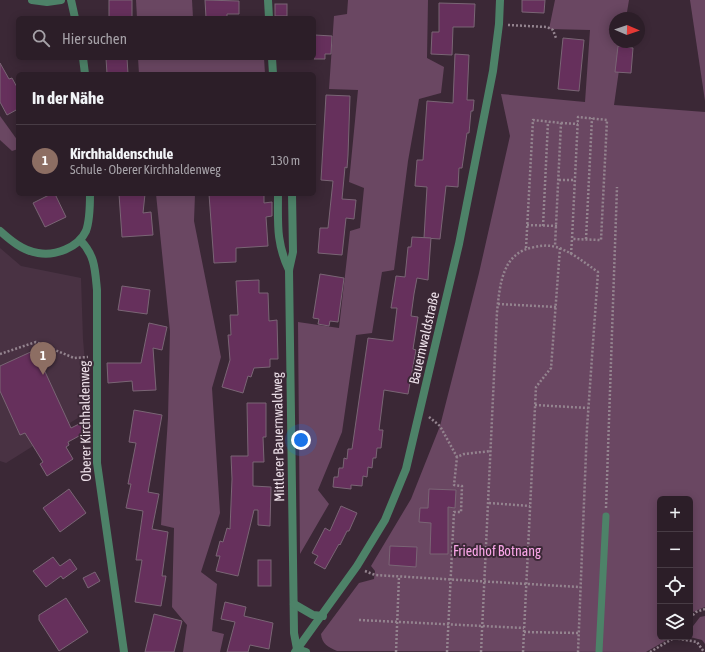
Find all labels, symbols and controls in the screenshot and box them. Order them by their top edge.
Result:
north arrow [609,12,645,48]
search box [16,16,316,60]
icon: search [30,27,52,49]
text: Hier suchen [62,30,127,47]
text: In der Nähe [32,88,104,108]
text: Kirchhaldenschule [70,145,173,162]
text: 1 [42,153,48,168]
text: 130 m [271,153,300,168]
text: Schule · Oberer Kirchhaldenweg [70,162,221,177]
street label: Bauernwaldstraße [406,290,442,386]
pin: 1 [30,342,56,375]
street label: Oberer Kirchhaldenweg [76,360,94,482]
street label: Mittlerer Bauernwaldweg [269,372,287,502]
your location [291,430,311,450]
map controls [657,496,693,640]
button: + [657,496,693,532]
button: − [657,532,693,568]
park label: Friedhof Botnang [453,543,541,559]
button: locate [657,568,693,604]
button: layers [657,604,693,640]

